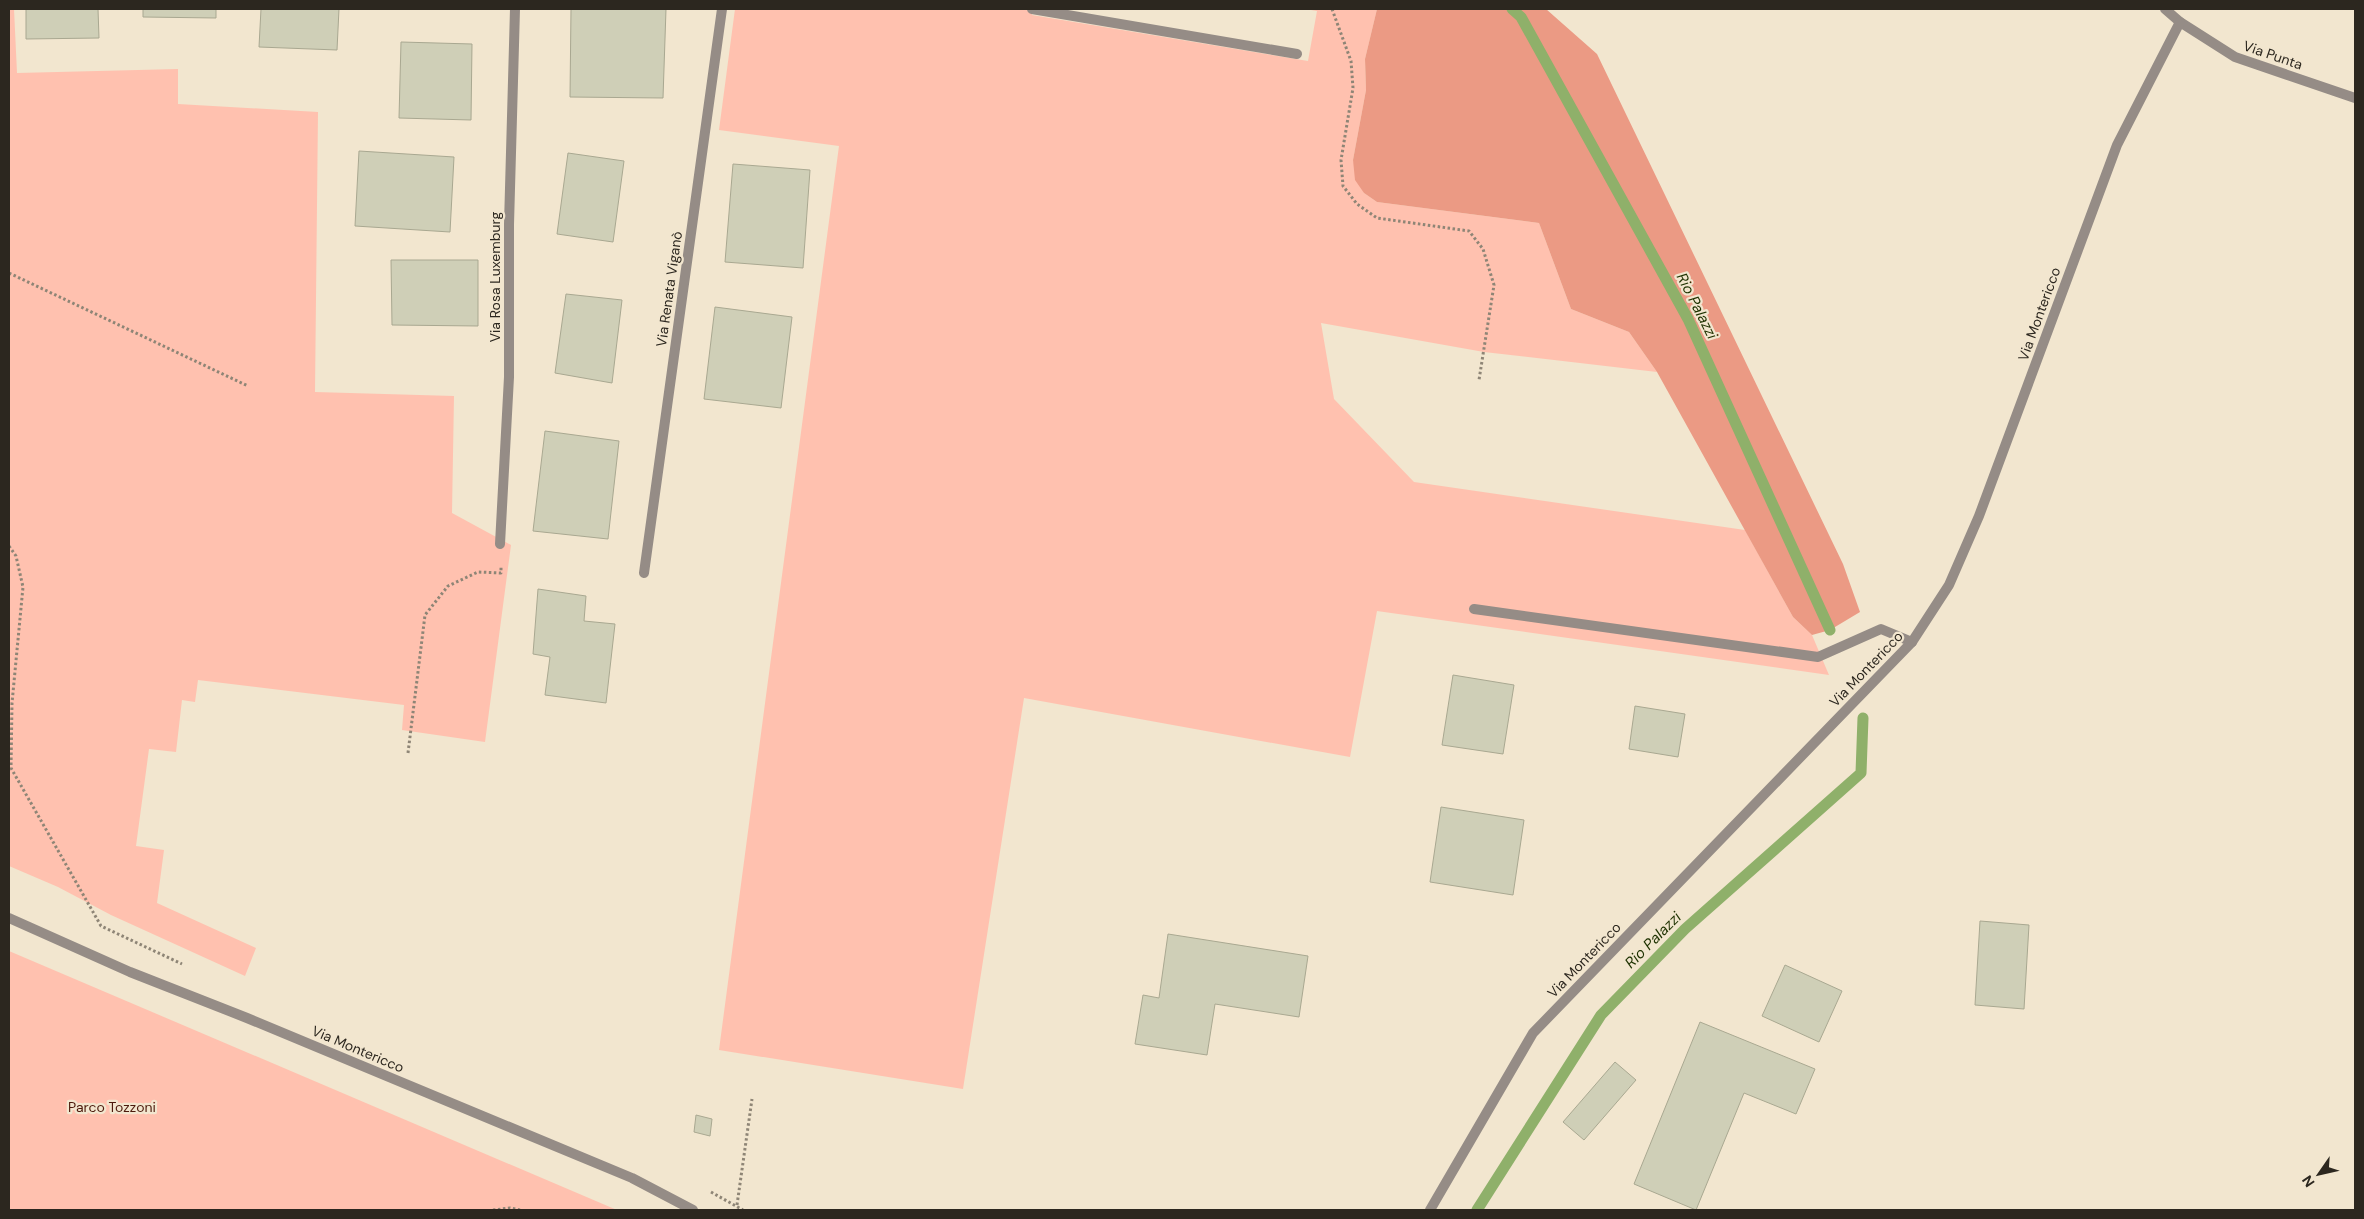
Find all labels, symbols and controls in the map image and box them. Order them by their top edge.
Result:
street label: Via Punta [2241,37,2305,73]
street label: Via Rosa Luxemburg [486,211,504,342]
street label: Via Renata Viganò [652,230,686,348]
street label: Via Montericco [2014,265,2064,363]
water label: Rio Palazzi [1672,269,1722,343]
street label: Via Montericco [1825,627,1907,711]
water label: Rio Palazzi [1620,907,1686,973]
street label: Via Montericco [1543,918,1625,1002]
street label: Via Montericco [309,1022,407,1076]
park label: Parco Tozzoni [68,1098,156,1116]
north arrow [2294,1149,2344,1199]
text: N [2298,1172,2319,1191]

